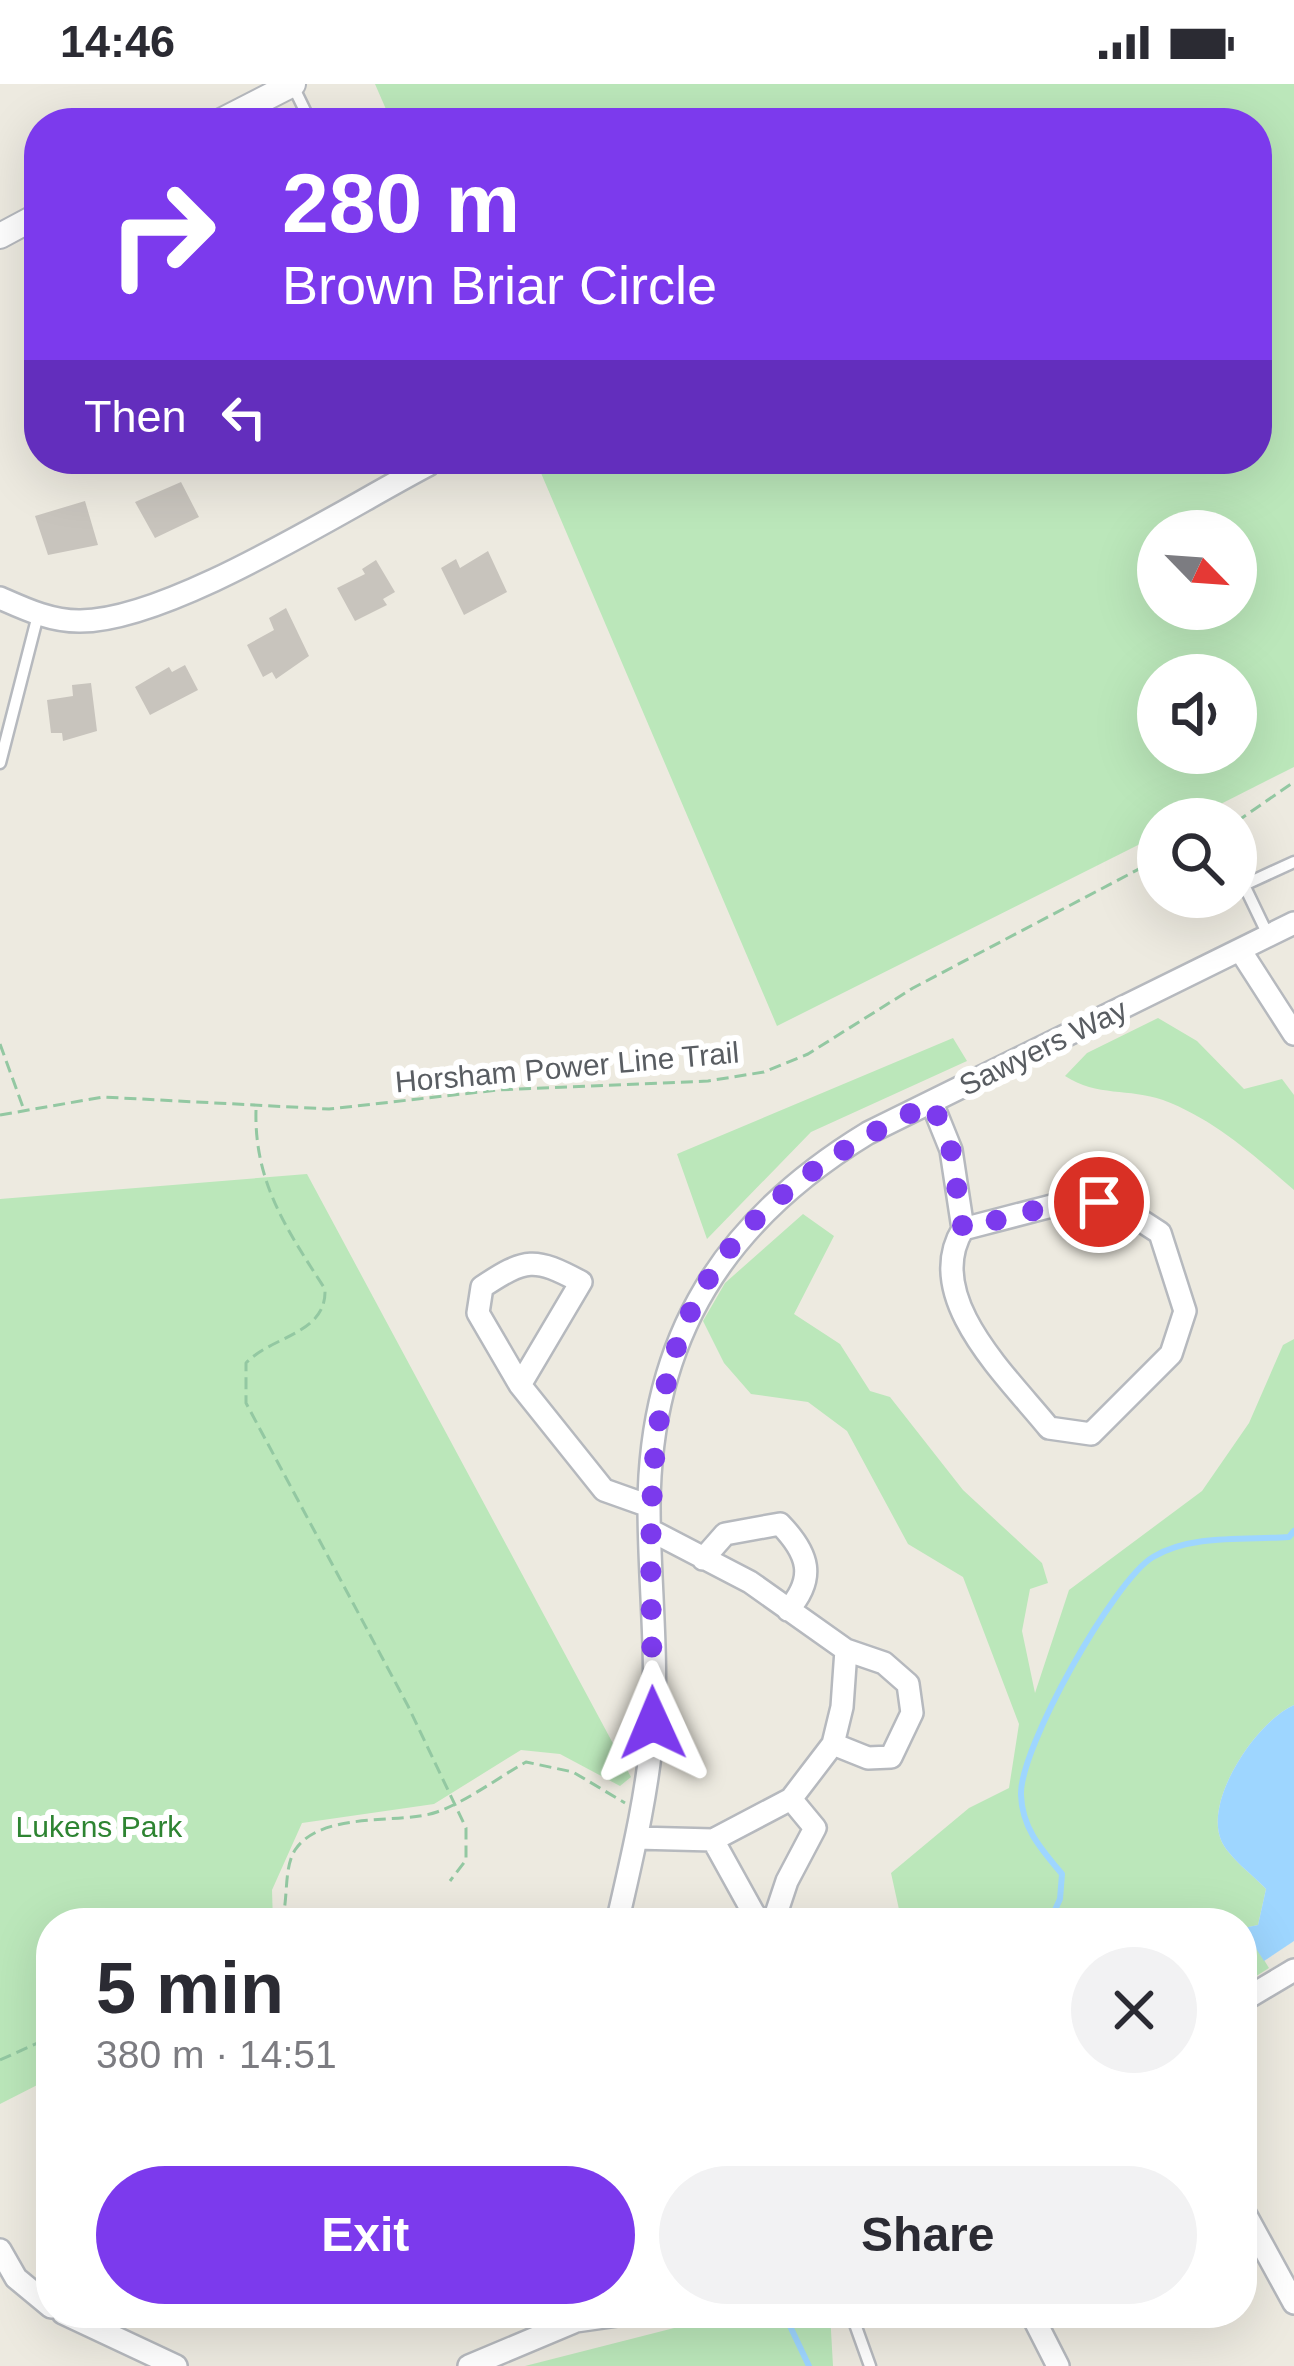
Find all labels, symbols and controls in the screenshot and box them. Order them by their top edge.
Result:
text: 14:46 [60,16,175,67]
icon: right [84,156,240,312]
text: 280 m [282,156,520,250]
text: Brown Briar Circle [282,255,717,315]
icon: left [211,384,277,450]
text: Then [84,391,187,442]
north arrow [1137,510,1257,630]
map controls [1137,510,1257,918]
button: sound [1137,654,1257,774]
button: search [1137,798,1257,918]
street label: Sawyers Way [954,992,1132,1102]
street label: Horsham Power Line Trail [394,1036,740,1098]
pin [1048,1151,1150,1253]
icon: arrive [1066,1169,1132,1235]
position arrow [590,1660,716,1786]
park label: Lukens Park [16,1810,183,1843]
button: close [1071,1947,1197,2073]
text: 5 min [96,1948,284,2028]
text: 380 m · 14:51 [96,2033,337,2076]
button: Exit [96,2166,635,2304]
button: Share [659,2166,1197,2304]

